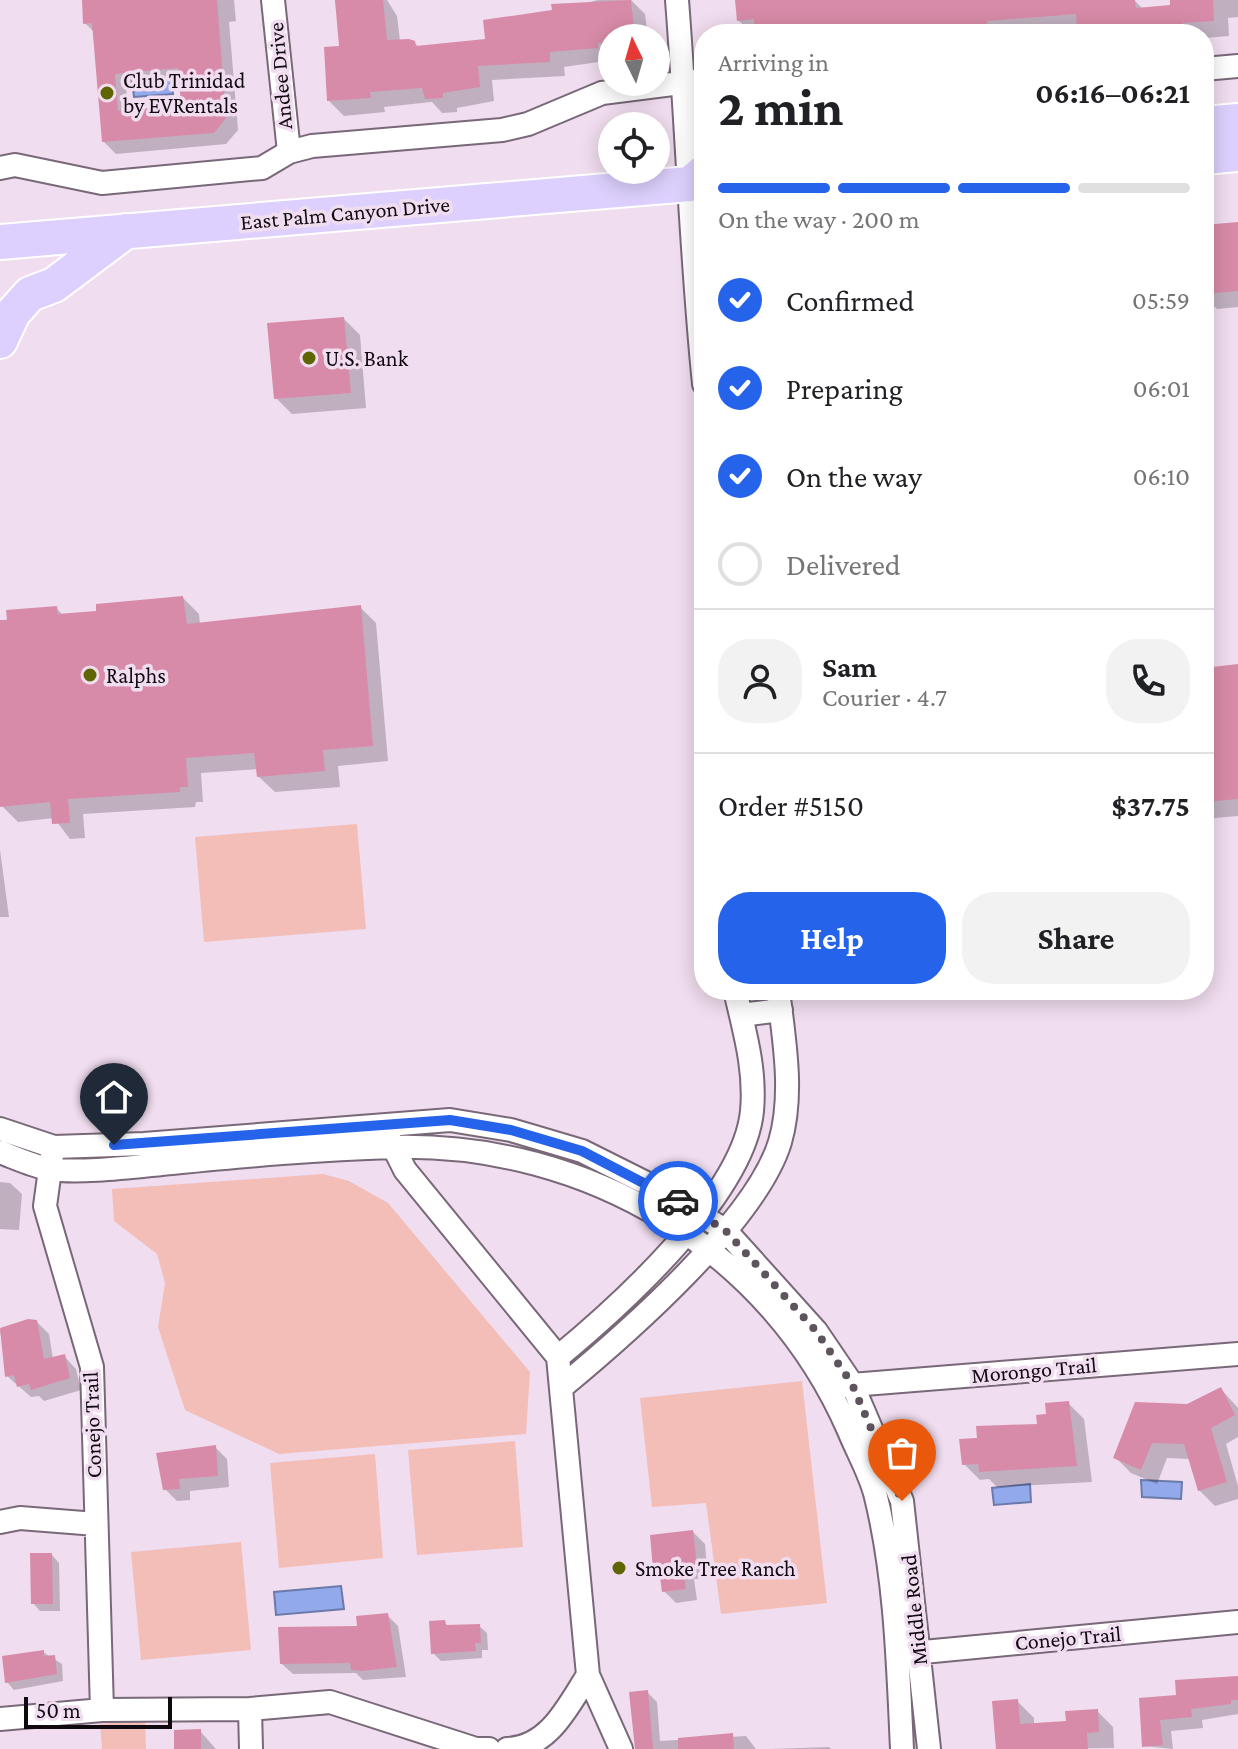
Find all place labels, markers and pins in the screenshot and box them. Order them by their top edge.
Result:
place label: Club Trinidad by EVRentals [123,68,246,118]
marker: Club Trinidad by EVRentals [98,84,116,102]
place label: U.S. Bank [325,346,409,371]
marker: U.S. Bank [300,349,318,367]
place label: Ralphs [106,663,166,688]
marker: Ralphs [81,666,99,684]
pin [80,1063,148,1145]
pin [868,1419,936,1501]
place label: Smoke Tree Ranch [635,1556,796,1581]
marker: Smoke Tree Ranch [610,1559,628,1577]

